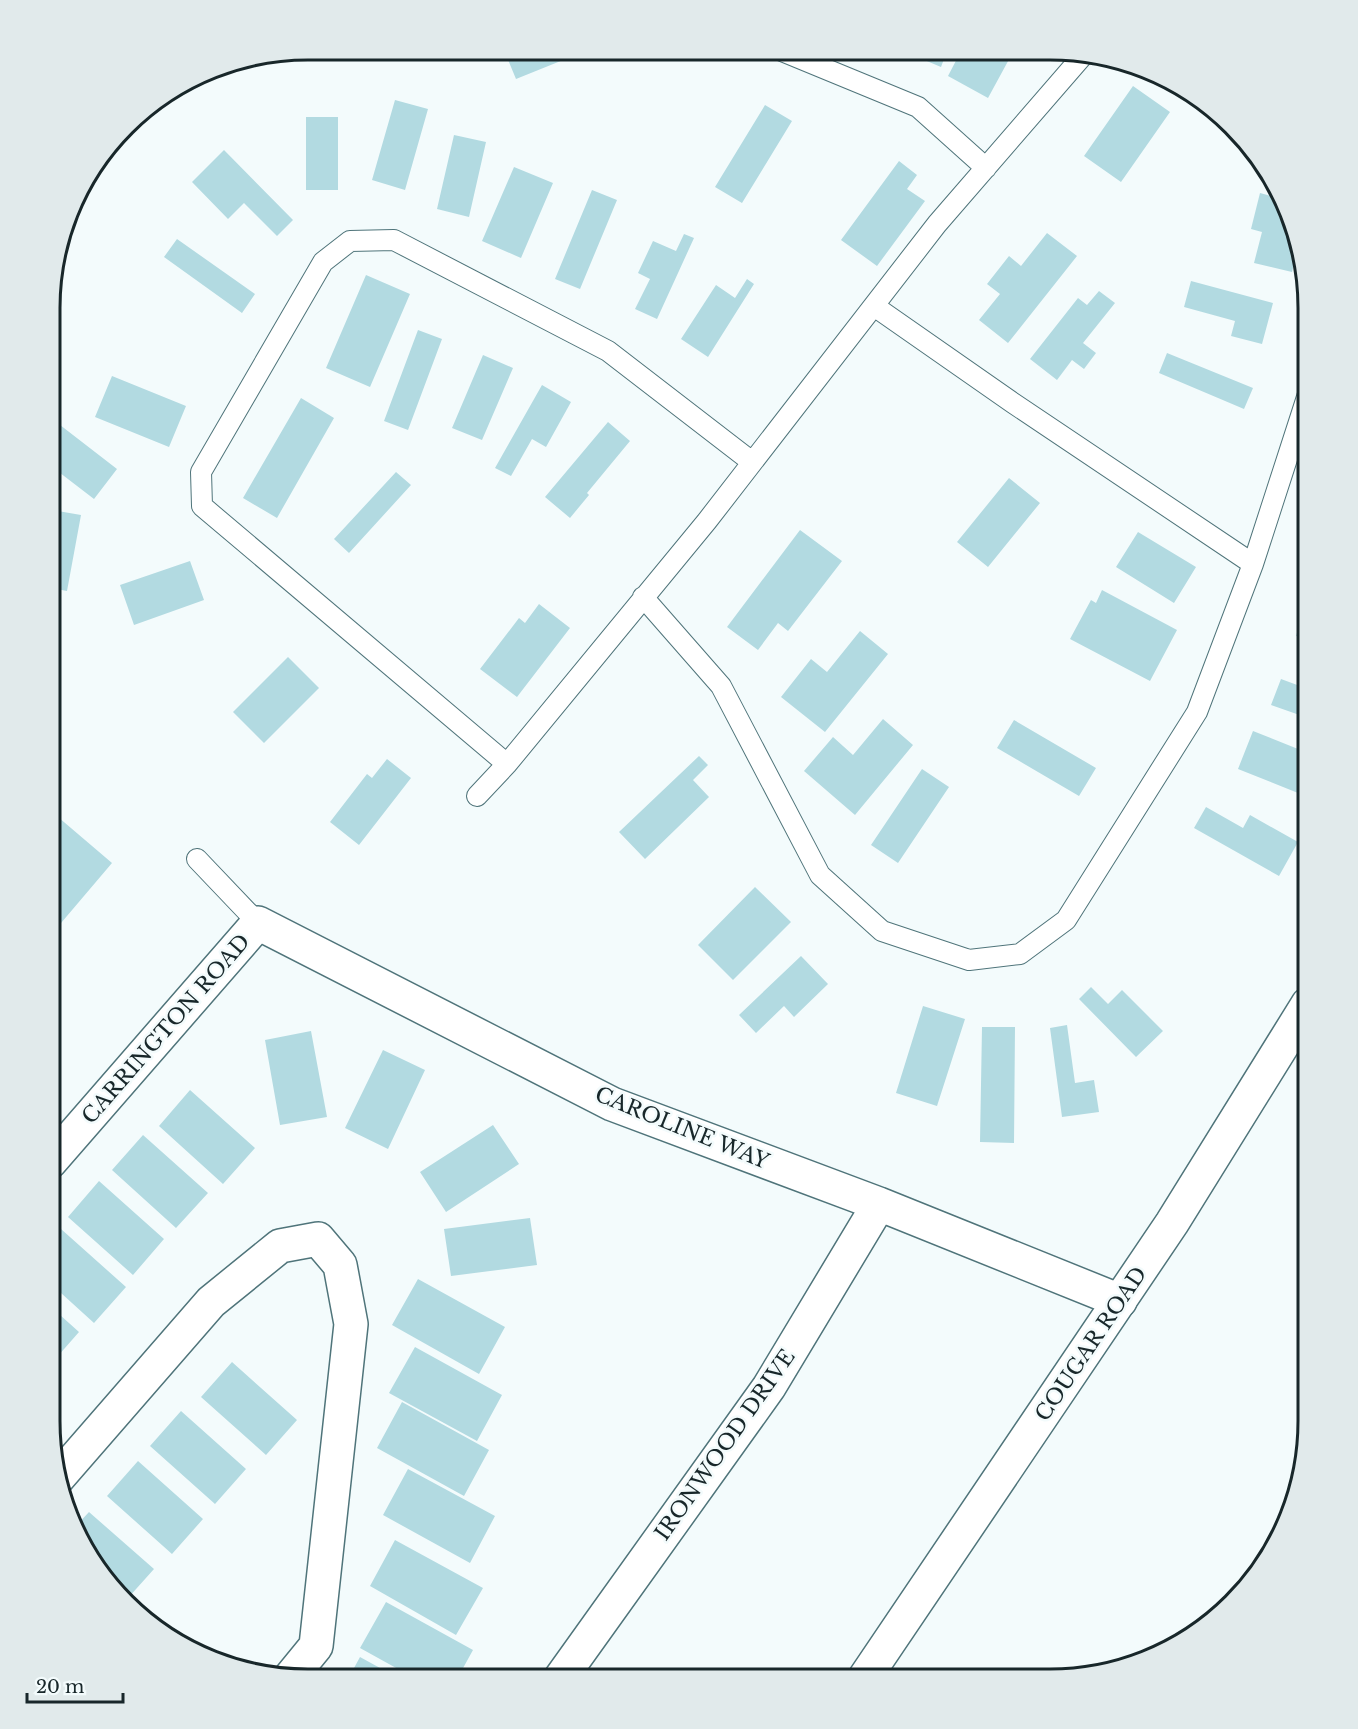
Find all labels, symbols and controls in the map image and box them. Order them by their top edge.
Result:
street label: CARRINGTON ROAD [77,929,255,1129]
street label: CAROLINE WAY [591,1081,773,1175]
street label: COUGAR ROAD [1030,1262,1152,1426]
street label: IRONWOOD DRIVE [649,1345,801,1545]
scale bar [27,1666,123,1704]
text: 20 m [36,1676,84,1698]

